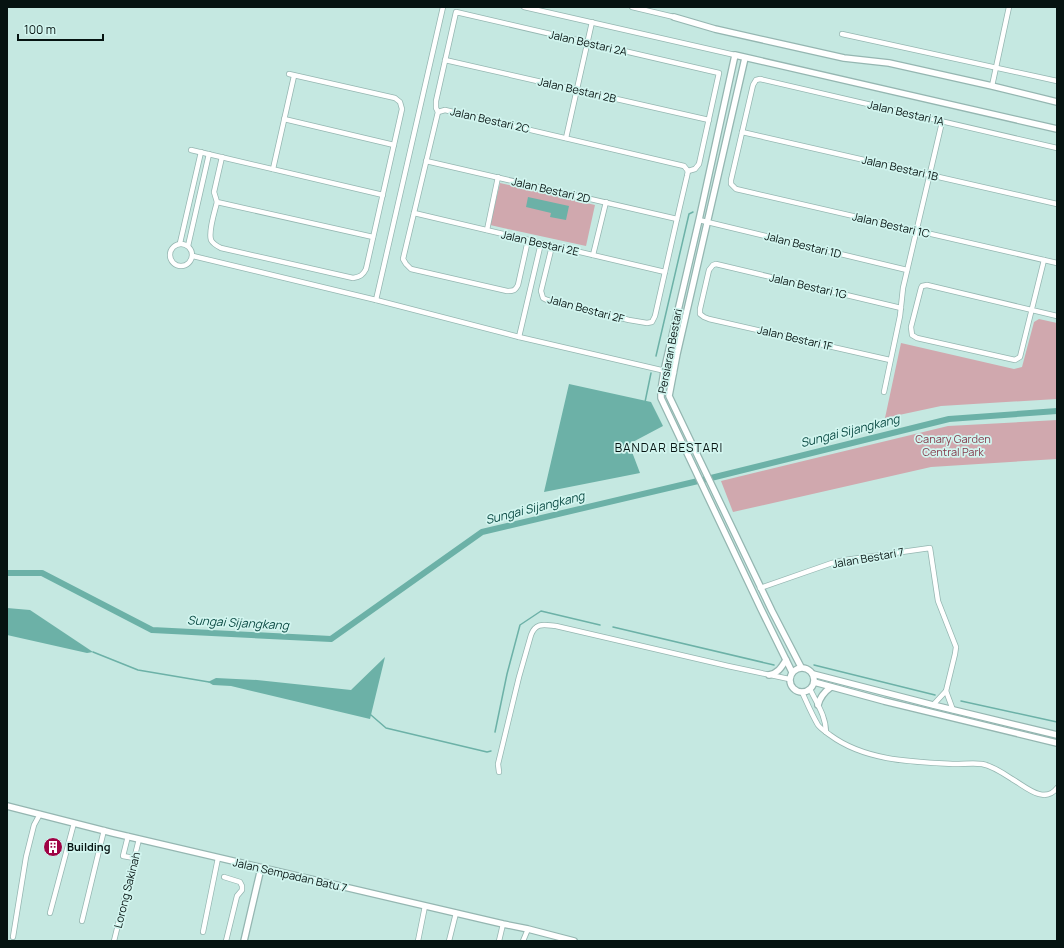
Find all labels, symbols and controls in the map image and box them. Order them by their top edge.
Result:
scale bar [18,16,103,42]
text: 100 m [24,21,56,38]
street label: Jalan Bestari 2A [548,26,629,59]
street label: Jalan Bestari 2B [537,73,618,106]
street label: Jalan Bestari 1A [866,96,946,129]
street label: Jalan Bestari 2C [449,103,531,136]
street label: Jalan Bestari 1B [860,151,940,184]
street label: Jalan Bestari 2D [510,173,592,206]
street label: Jalan Bestari 1C [851,208,931,241]
street label: Jalan Bestari 2E [500,226,580,259]
street label: Jalan Bestari 1D [763,228,843,261]
street label: Jalan Bestari 1G [768,269,848,302]
street label: Jalan Bestari 2F [546,291,626,326]
street label: Persiaran Bestari [654,307,685,394]
street label: Jalan Bestari 1F [756,322,835,354]
water label: Sungai Sijangkang [799,410,902,451]
park label: Canary Garden Central Park [915,431,991,459]
district label: BANDAR BESTARI [615,439,723,456]
water label: Sungai Sijangkang [484,487,587,528]
street label: Jalan Bestari 7 [831,544,905,571]
water label: Sungai Sijangkang [187,611,290,634]
building icon: Building [42,836,64,858]
place label: Building [67,839,111,854]
street label: Lorong Sakinah [110,850,143,929]
street label: Jalan Sempadan Batu 7 [232,854,349,895]

